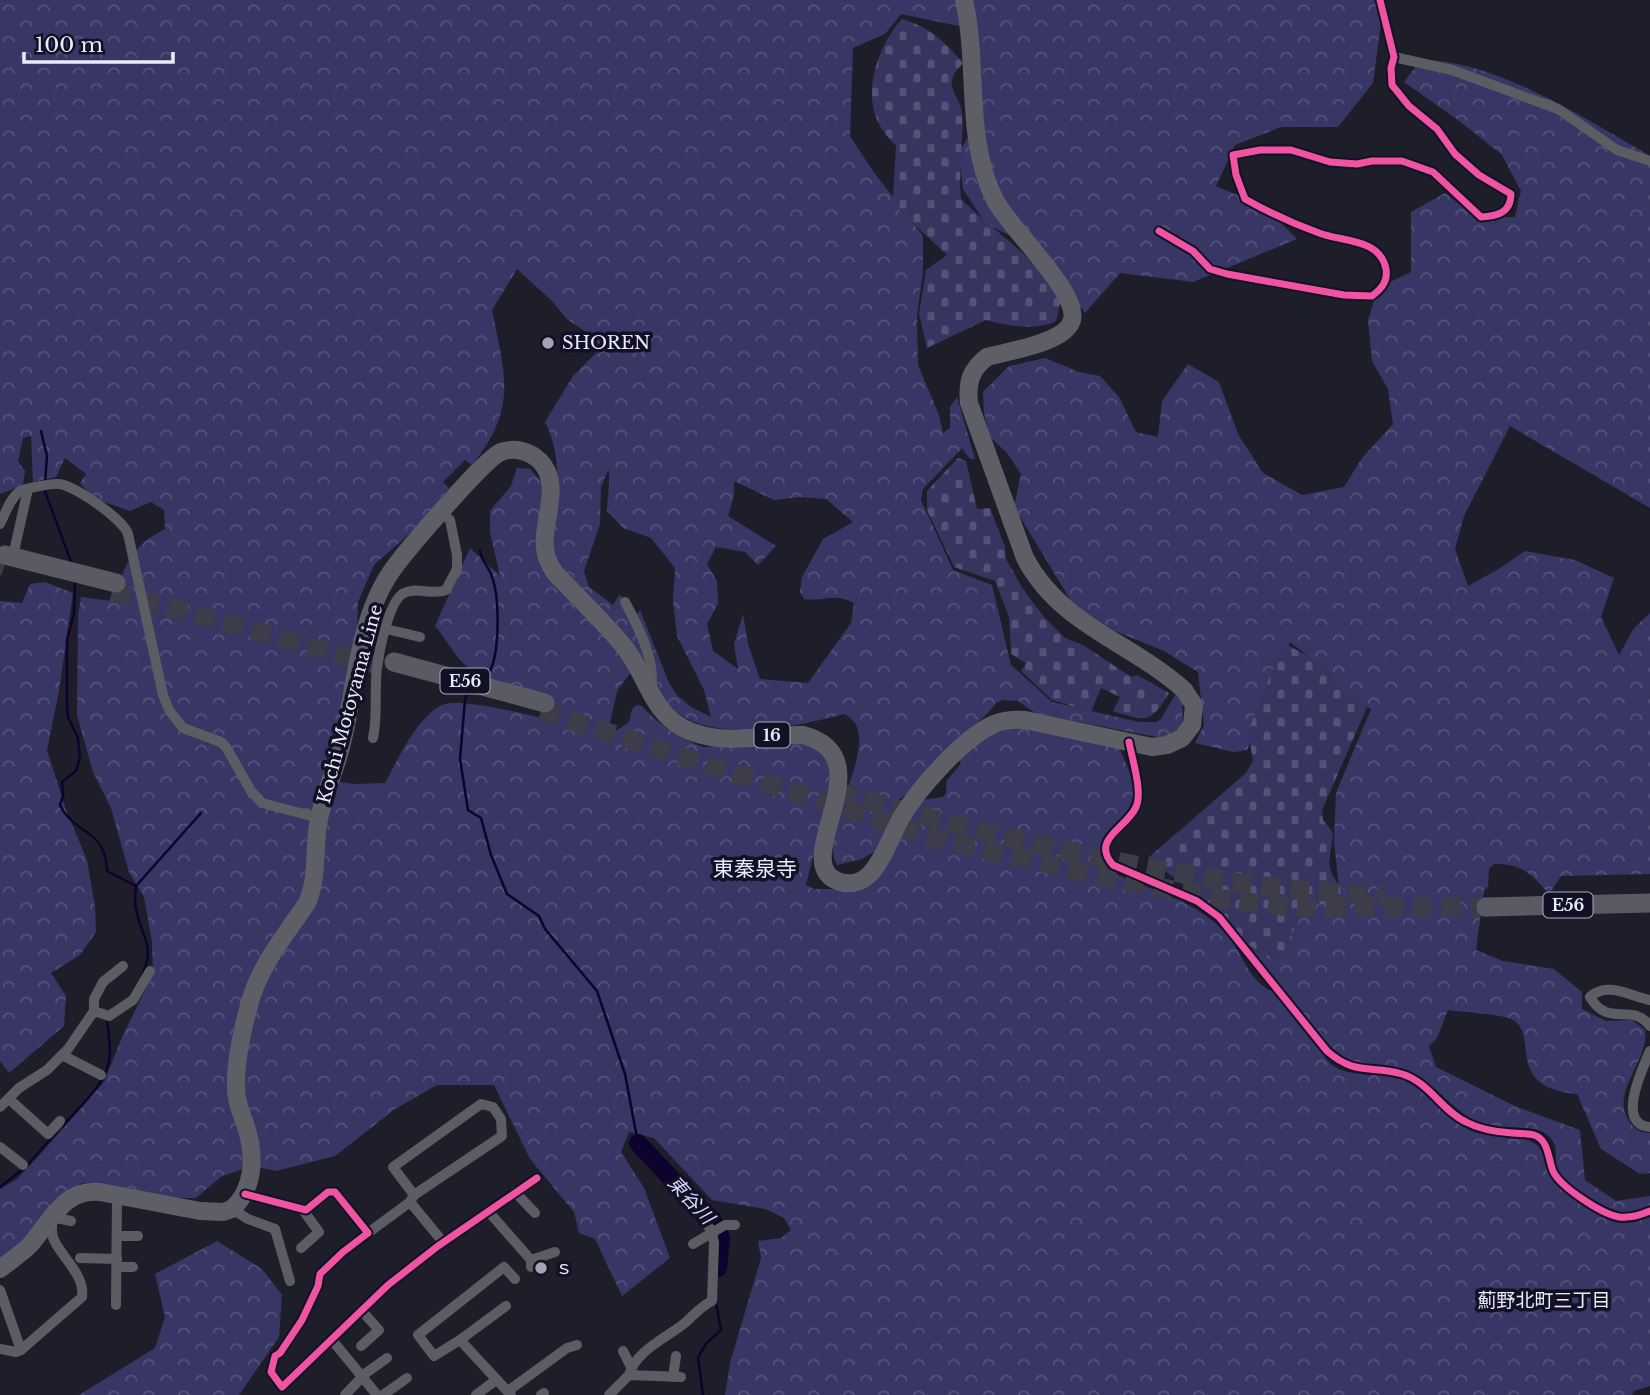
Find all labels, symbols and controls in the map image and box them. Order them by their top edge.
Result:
scale bar [24,21,173,65]
text: 100 m [35,32,103,58]
place label: SHOREN [562,332,650,354]
marker: SHOREN [540,335,556,351]
street label: Kochi Motoyama Line [313,602,387,806]
road number: E56 [440,668,490,694]
road number: 16 [754,722,790,748]
district label: 東秦泉寺 [713,856,797,882]
road number: E56 [1544,892,1592,917]
water label: 東谷川 [663,1171,720,1230]
place label: ｓ [555,1257,573,1279]
marker: ｓ [533,1260,549,1276]
district label: 薊野北町三丁目 [1477,1289,1611,1312]

